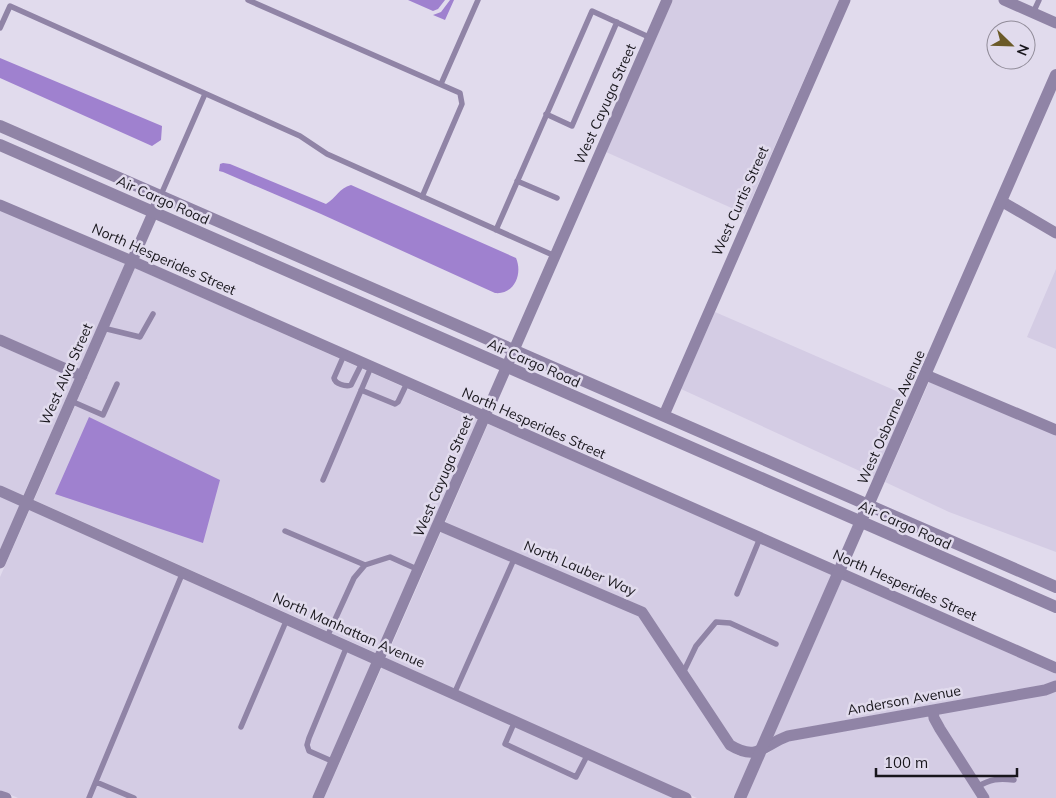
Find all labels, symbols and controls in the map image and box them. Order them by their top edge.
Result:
north arrow [986,20,1036,70]
street label: West Cayuga Street [570,41,640,167]
text: N [1013,42,1033,58]
street label: West Curtis Street [708,143,772,259]
street label: Air Cargo Road [114,172,212,228]
street label: North Hesperides Street [89,219,239,299]
street label: West Alva Street [36,320,97,428]
street label: Air Cargo Road [485,335,583,391]
street label: West Osborne Avenue [853,347,929,487]
street label: North Hesperides Street [459,383,609,463]
street label: West Cayuga Street [409,412,477,539]
street label: Air Cargo Road [856,497,954,553]
street label: North Lauber Way [521,536,639,600]
street label: North Hesperides Street [830,545,980,625]
street label: North Manhattan Avenue [270,588,428,672]
street label: Anderson Avenue [846,681,962,719]
scale bar [876,746,1017,778]
text: 100 m [884,753,928,772]

